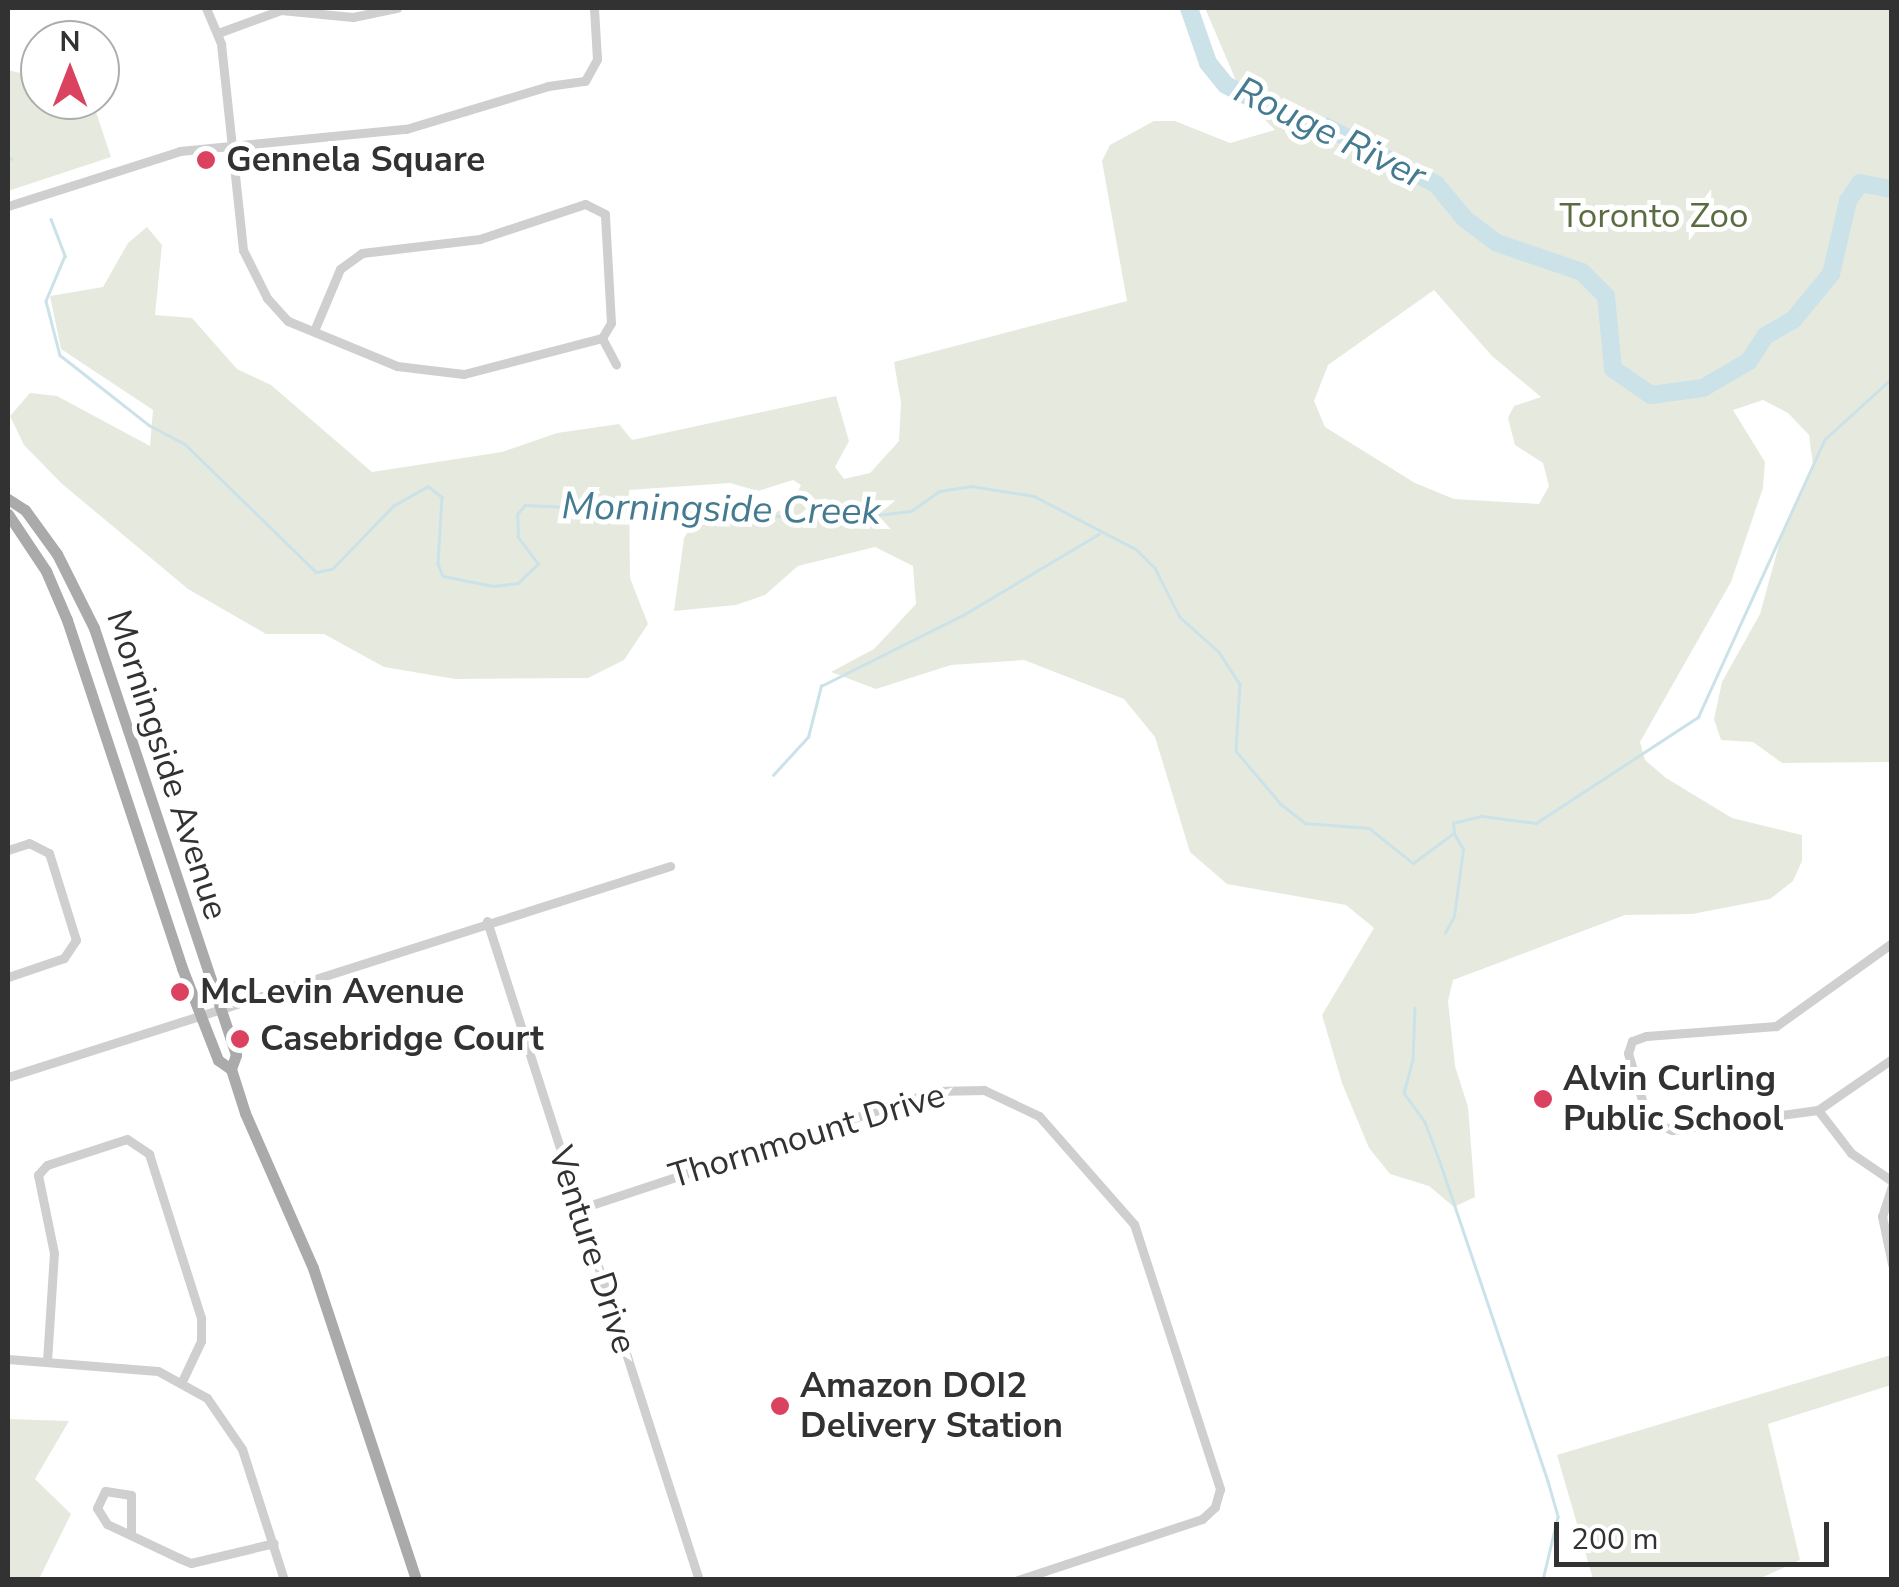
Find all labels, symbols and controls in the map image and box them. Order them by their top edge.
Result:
north arrow [20,20,120,120]
text: N [60,23,80,61]
water label: Rouge River [1227,67,1433,199]
place label: Gennela Square [226,139,485,181]
marker: Gennela Square [195,149,217,171]
park label: Toronto Zoo [1559,195,1749,237]
water label: Morningside Creek [561,483,881,535]
street label: Morningside Avenue [97,605,237,925]
place label: McLevin Avenue [200,971,464,1013]
marker: McLevin Avenue [169,981,191,1003]
place label: Casebridge Court [260,1018,544,1060]
marker: Casebridge Court [229,1028,251,1050]
place label: Alvin Curling Public School [1563,1058,1783,1140]
street label: Thornmount Drive [664,1074,950,1198]
marker: Alvin Curling Public School [1532,1088,1554,1110]
street label: Venture Drive [539,1141,645,1359]
place label: Amazon DOI2 Delivery Station [800,1365,1063,1447]
marker: Amazon DOI2 Delivery Station [769,1395,791,1417]
scale bar [1559,1502,1834,1564]
text: 200 m [1571,1519,1658,1560]

